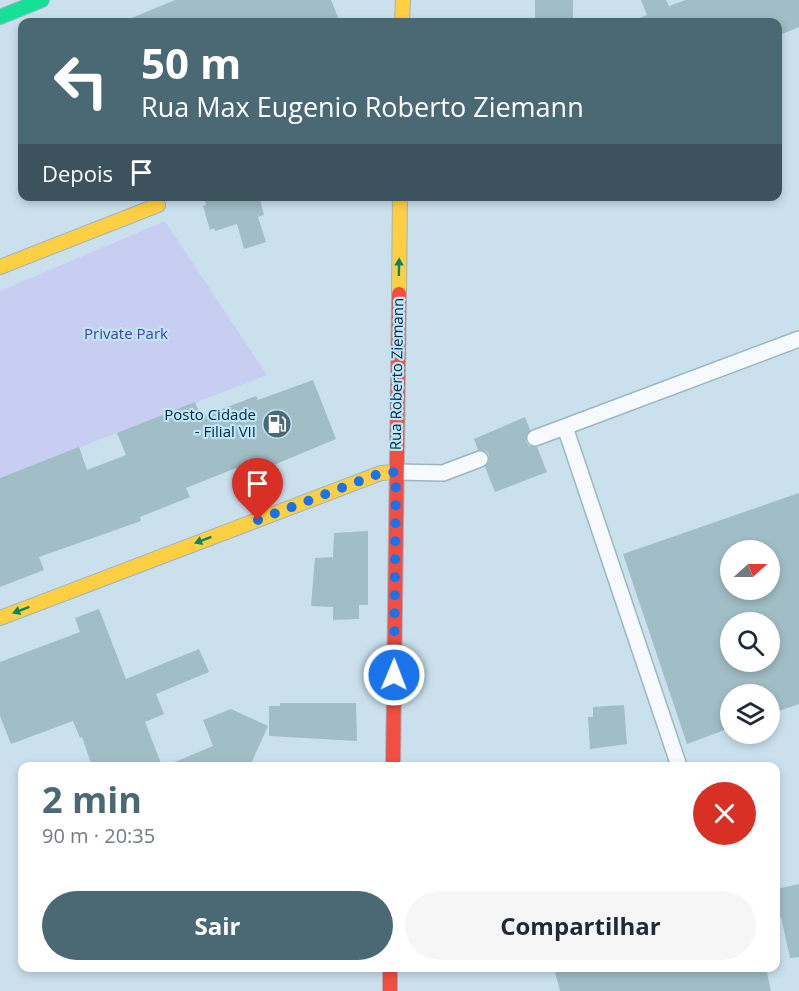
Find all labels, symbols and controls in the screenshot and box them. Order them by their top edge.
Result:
text: 50 m [141,34,241,91]
icon: left [42,42,120,120]
text: Rua Max Eugenio Roberto Ziemann [141,88,584,125]
icon: arrive [125,156,158,189]
text: Depois [42,158,113,188]
one-way arrow [394,257,404,276]
street label: Rua Roberto Ziemann [385,298,407,450]
park label: Private Park [84,323,168,343]
place label: Posto Cidade - Filial VII [164,404,256,441]
fuel station icon: Posto Cidade - Filial VII [261,408,293,440]
pin [232,458,283,520]
icon: arrive [241,467,274,500]
one-way arrow [194,536,212,546]
north arrow [720,540,780,600]
map controls [720,540,780,744]
one-way arrow [12,606,30,615]
button: search [720,612,780,672]
position arrow [362,643,426,707]
button: layers [720,684,780,744]
text: 2 min [42,775,142,824]
button: close [693,782,756,845]
text: 90 m · 20:35 [42,822,155,849]
button: Sair [42,891,393,960]
button: Compartilhar [405,891,756,960]

